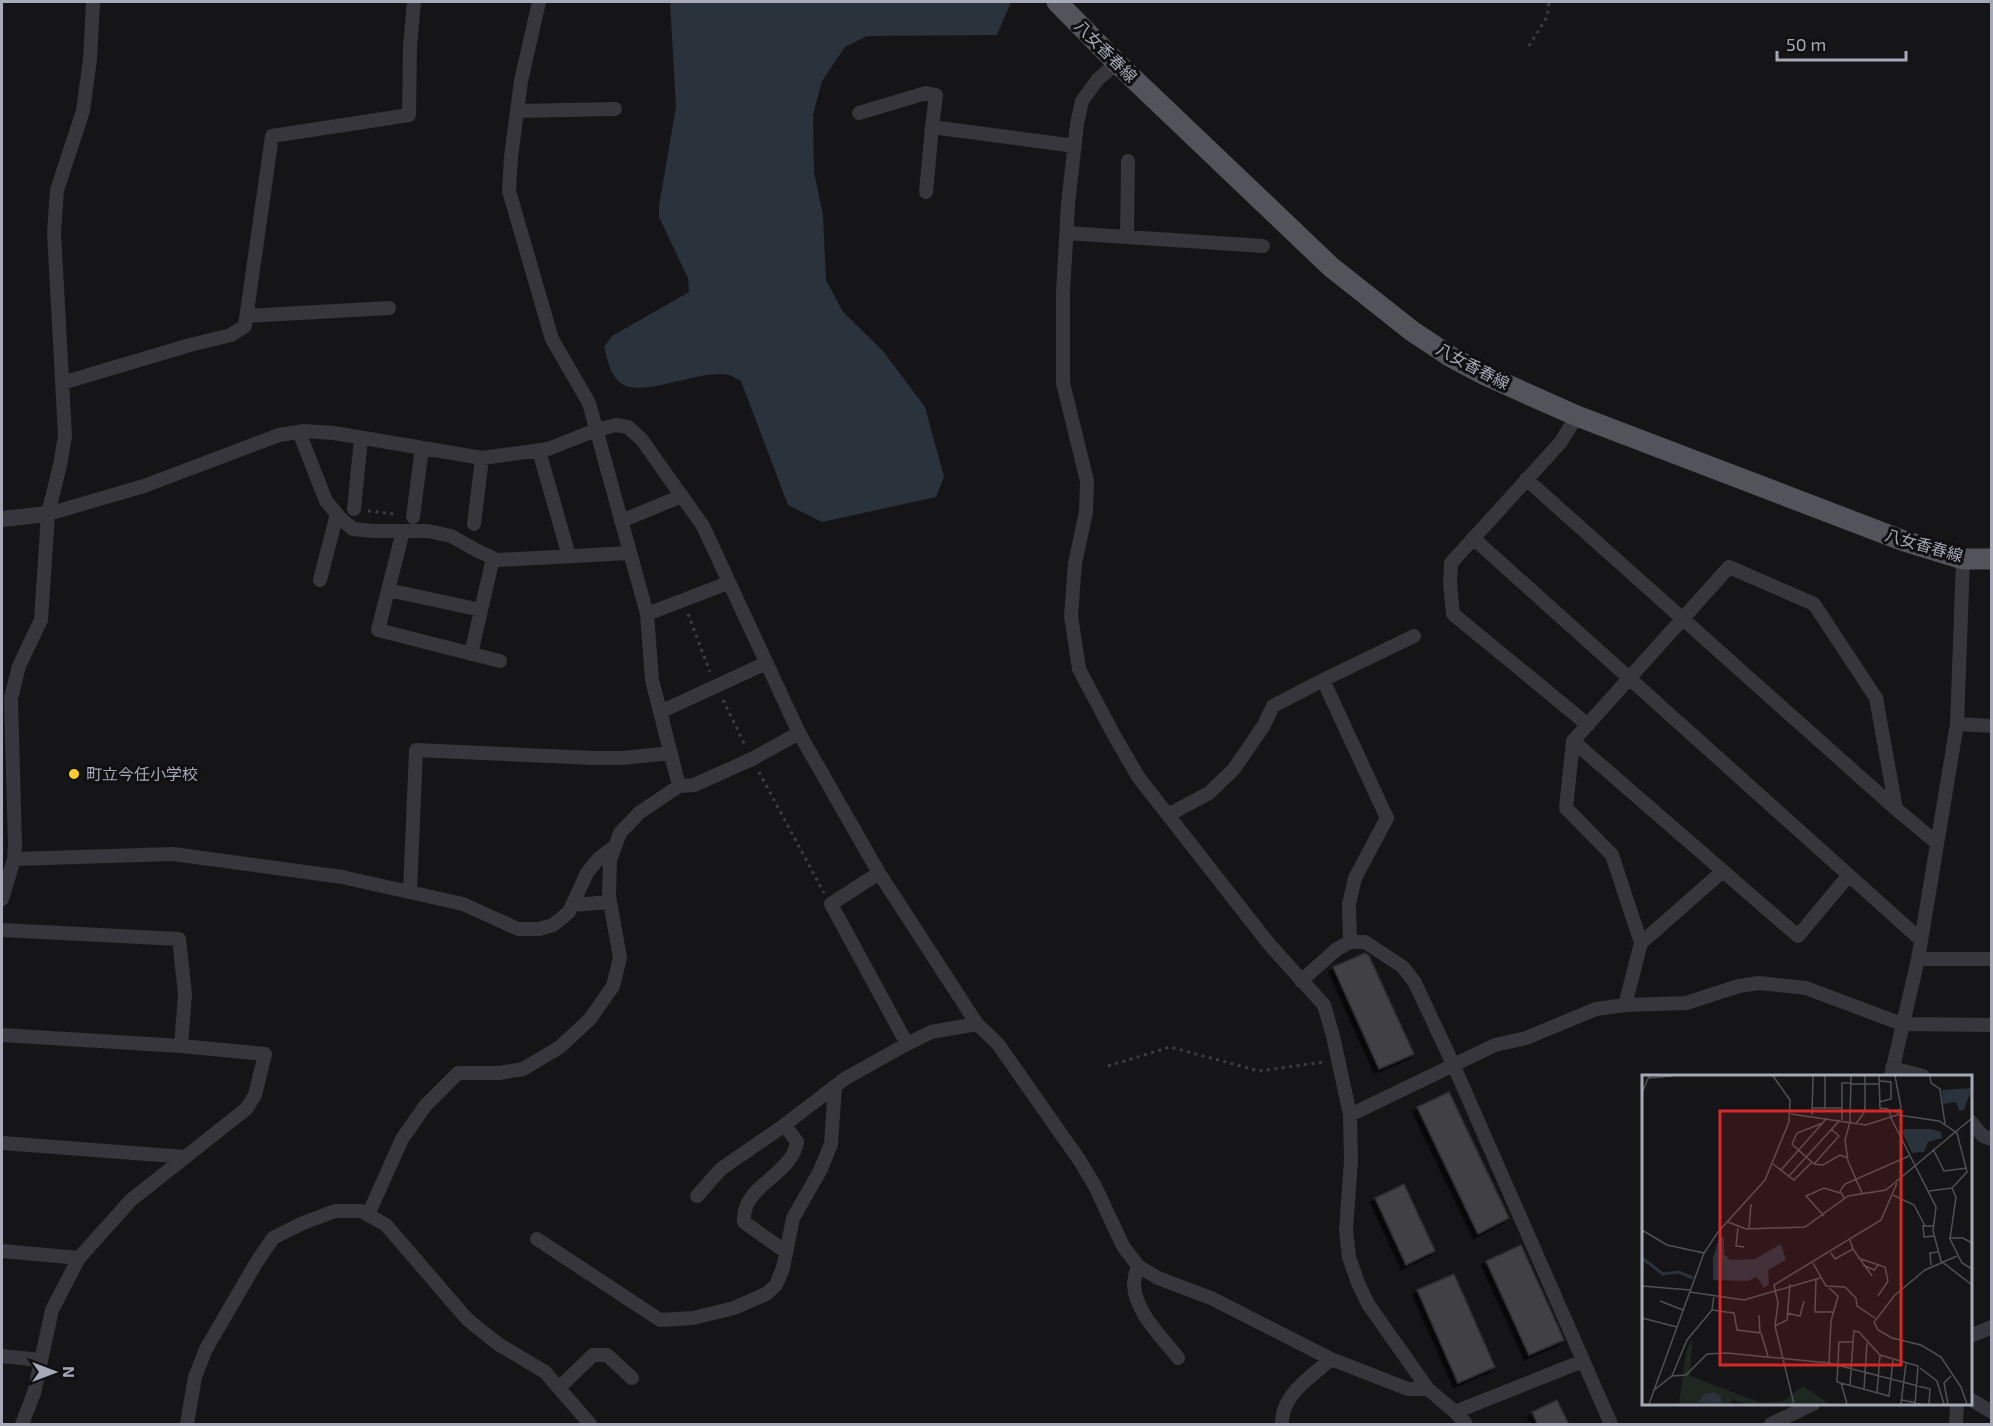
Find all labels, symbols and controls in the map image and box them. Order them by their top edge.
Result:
street label: 八女香春線 [1071,16,1141,86]
scale bar [1777,24,1906,62]
text: 50 m [1786,33,1826,55]
street label: 八女香春線 [1433,338,1513,393]
street label: 八女香春線 [1883,524,1965,565]
place label: 町立今任小学校 [86,764,198,783]
marker: 町立今任小学校 [67,767,81,781]
inset map [1642,1075,1972,1405]
north arrow [24,1342,84,1402]
text: N [60,1366,79,1378]

